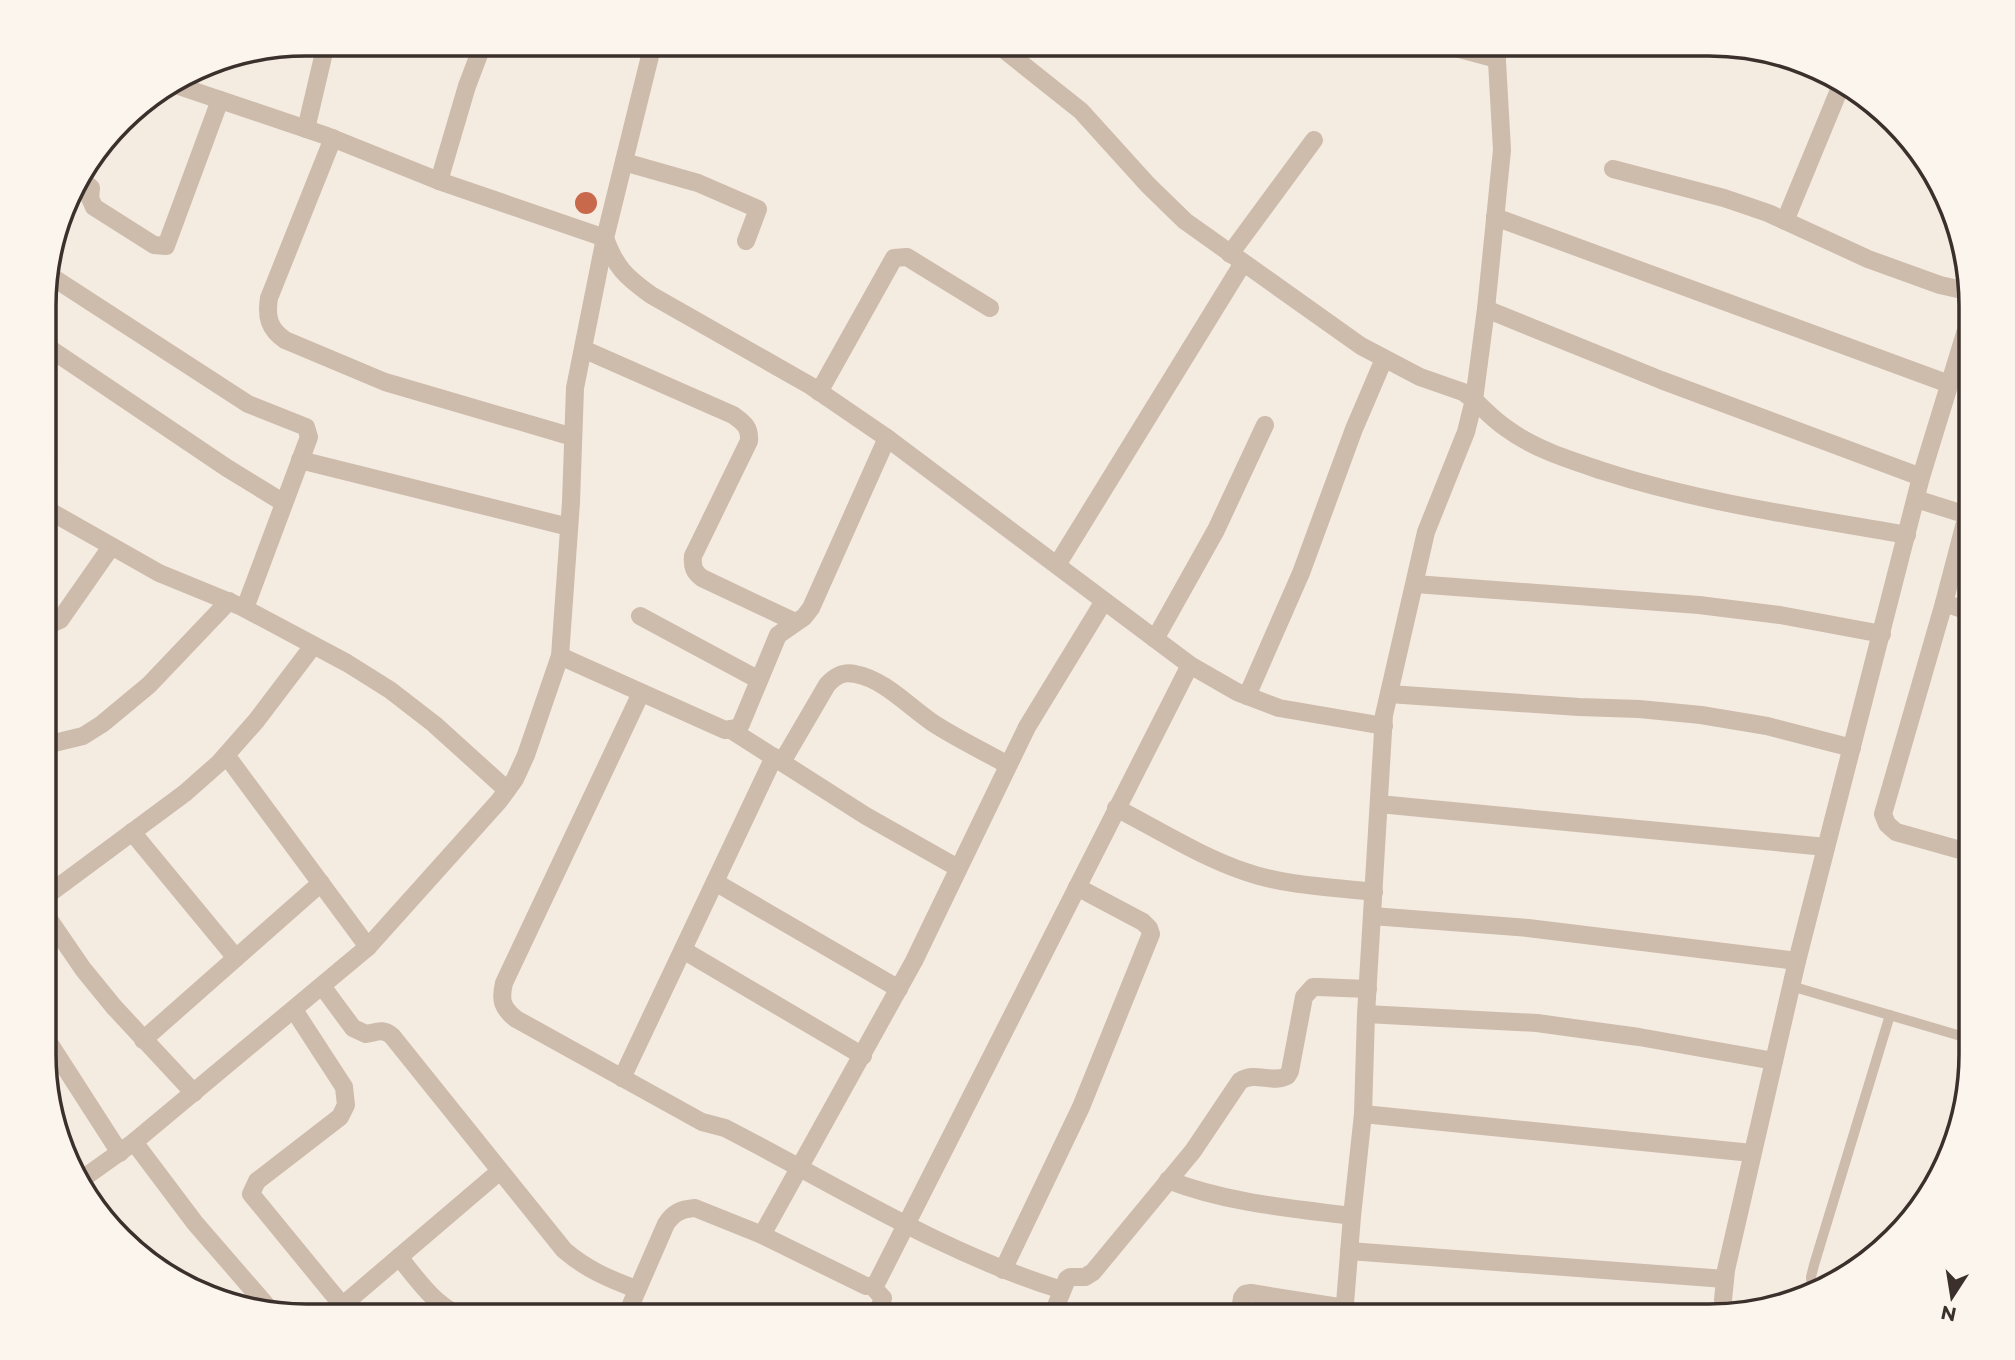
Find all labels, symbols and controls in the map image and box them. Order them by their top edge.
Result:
north arrow [1917,1262,1987,1332]
text: N [1939,1300,1958,1326]

